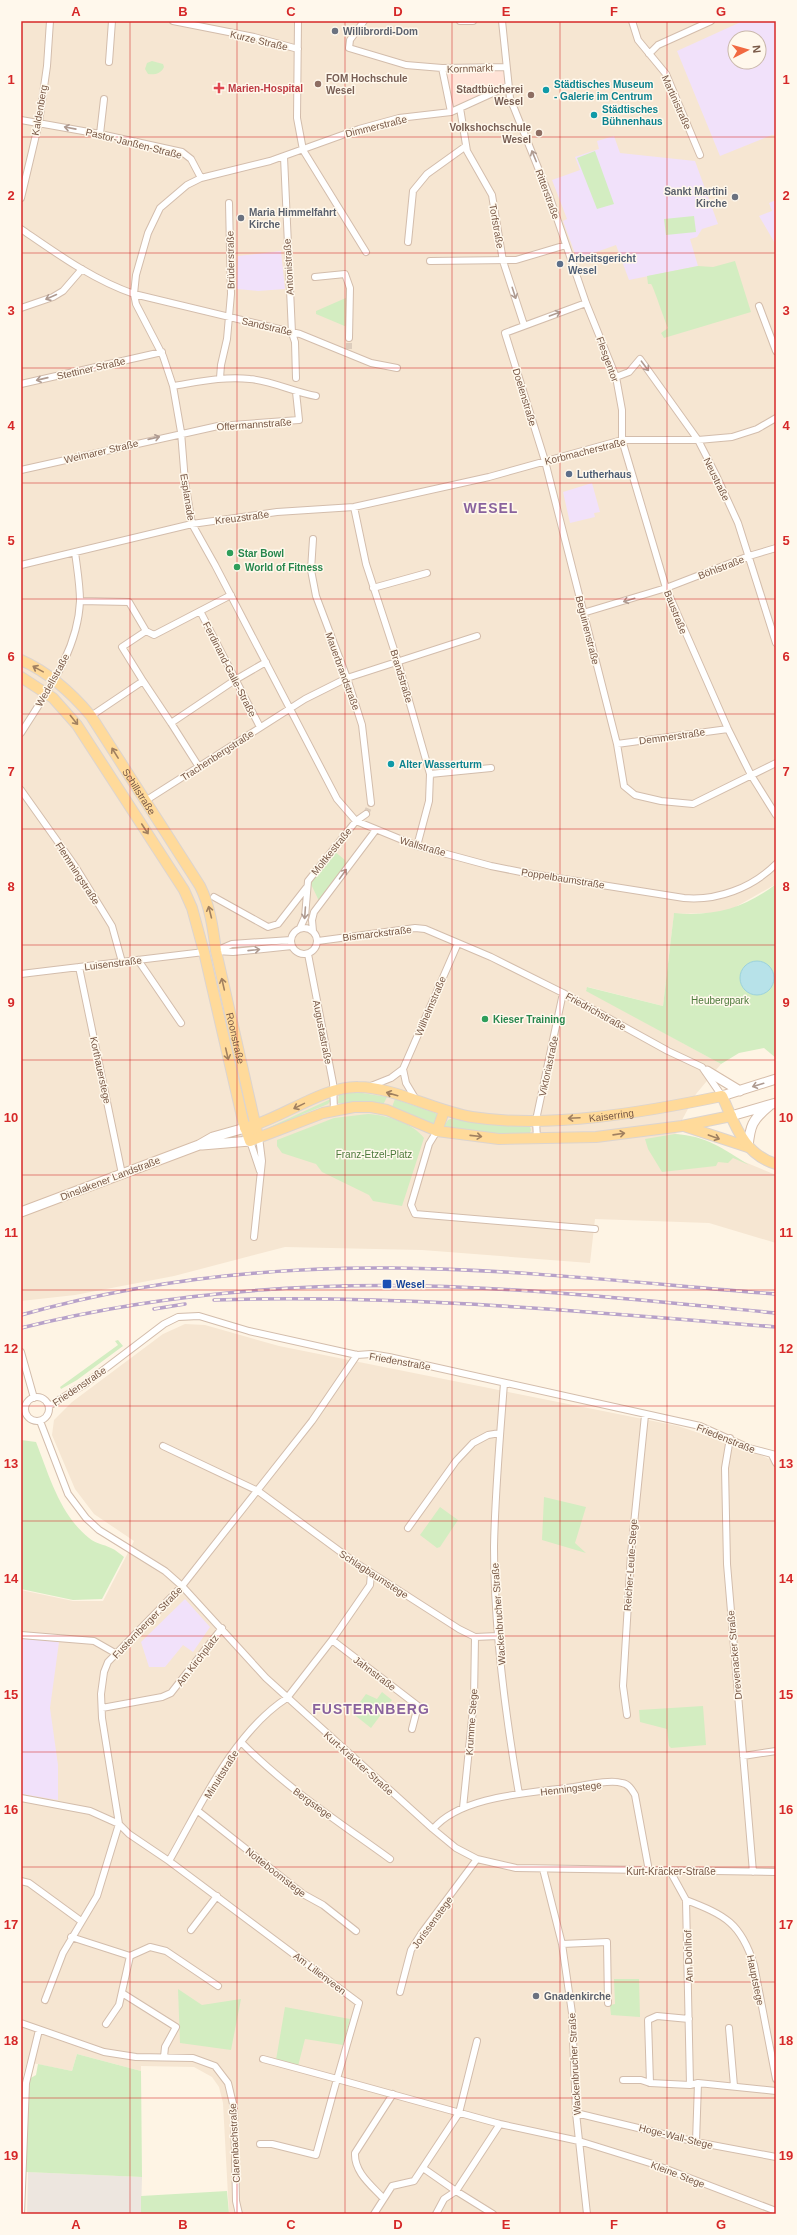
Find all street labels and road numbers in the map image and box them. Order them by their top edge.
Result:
street label: Kurze Straße [229,29,289,53]
street label: Kornmarkt [447,62,493,75]
street label: Martinistraße [660,73,694,131]
street label: Kaldenberg [30,84,49,136]
street label: Dimmerstraße [344,113,409,139]
street label: Pastor-Janßen-Straße [85,126,184,161]
street label: Ritterstraße [533,168,562,221]
street label: Torfstraße [487,203,506,250]
street label: Brüderstraße [224,230,237,289]
street label: Antonistraße [282,238,295,296]
street label: Sandstraße [240,315,294,338]
street label: Flesgentor [594,335,621,384]
street label: Stettiner Straße [56,355,127,382]
street label: Doelenstraße [510,367,539,428]
street label: Offermannstraße [216,416,292,433]
street label: Korbmacherstraße [544,436,627,467]
street label: Weimarer Straße [63,437,140,465]
street label: Neustraße [701,456,732,503]
street label: Esplanade [178,473,197,522]
street label: Kreuzstraße [214,509,270,526]
street label: Böhlstraße [697,554,746,581]
street label: Baustraße [662,589,689,636]
street label: Beguinenstraße [574,595,601,666]
street label: Ferdinand-Galle-Straße [201,620,258,719]
street label: Mauerbrandstraße [323,631,362,712]
street label: Brandstraße [388,648,415,704]
street label: Wedellstraße [33,652,72,709]
street label: Demmerstraße [638,726,706,747]
street label: Trachenbergstraße [179,728,256,783]
street label: Schillstraße [120,767,158,817]
street label: Moltkestraße [309,825,354,877]
street label: Wallstraße [399,835,448,858]
street label: Flemmingstraße [53,840,102,907]
street label: Poppelbaumstraße [520,866,606,891]
street label: Bismarckstraße [342,924,413,943]
street label: Luisenstraße [84,954,143,972]
street label: Wilhelmstraße [413,974,448,1038]
street label: Friedrichstraße [564,990,628,1033]
street label: Augustastraße [311,999,334,1065]
street label: Roonstraße [224,1012,246,1065]
street label: Viktoriastraße [537,1034,560,1097]
street label: Korthauerstege [88,1036,113,1105]
street label: Kaiserring [588,1107,635,1124]
street label: Dinslakener Landstraße [59,1154,162,1203]
street label: Friedenstraße [368,1351,432,1372]
street label: Friedenstraße [50,1364,109,1408]
street label: Friedenstraße [695,1422,757,1455]
street label: Reicher-Leute-Stege [622,1518,639,1611]
street label: Schlagbaumstege [337,1548,411,1601]
street label: Wackenbrucher Straße [489,1562,508,1665]
street label: Fusternberger Straße [110,1584,185,1661]
street label: Drevenacker Straße [725,1609,744,1700]
street label: Am Kirchplatz [174,1633,221,1688]
street label: Jahnstraße [351,1654,398,1693]
street label: Krumme Stege [464,1688,479,1756]
street label: Kurt-Kräcker-Straße [322,1729,396,1798]
street label: Minuitstraße [202,1748,241,1801]
street label: Henningstege [540,1779,603,1798]
street label: Bergstege [291,1786,335,1822]
street label: Notteboomstege [243,1845,308,1900]
street label: Kurt-Kräcker-Straße [626,1866,716,1877]
street label: Jorissenstege [410,1894,455,1950]
street label: Am Dohlhof [682,1929,695,1982]
street label: Am Lilienveen [291,1950,348,1997]
street label: Hauptstege [745,1954,766,2007]
street label: Wackenbrucher Straße [566,2012,583,2115]
street label: Clarenbachstraße [227,2103,242,2183]
street label: Hoge-Wall-Stege [638,2122,714,2151]
street label: Kleine Stege [649,2159,707,2190]

